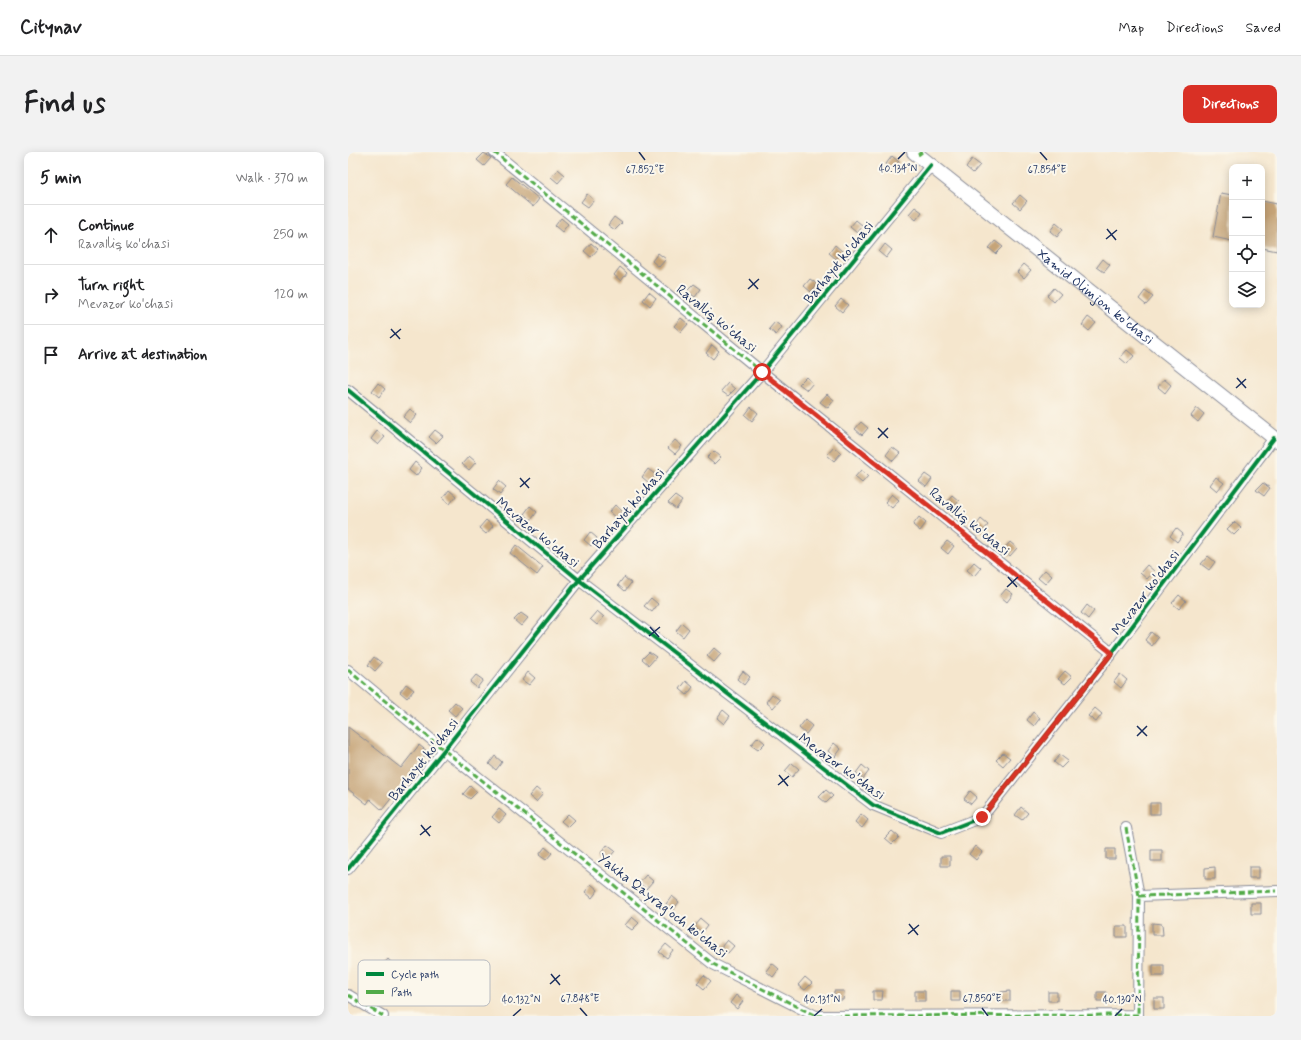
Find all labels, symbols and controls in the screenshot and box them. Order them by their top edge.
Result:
text: Citynav [20,15,82,40]
text: Map [1118,19,1144,37]
text: Directions [1166,19,1224,37]
text: Saved [1246,19,1281,37]
button: Directions [1183,85,1277,123]
text: Find us [24,86,105,123]
text: 40.134°N [879,162,918,176]
text: 67.852°E [626,163,664,177]
text: 67.854°E [1028,163,1066,177]
map controls [1229,164,1265,308]
button: + [1229,164,1265,200]
text: 5 min [40,167,82,189]
text: Walk · 370 m [236,170,308,187]
button: − [1229,200,1265,236]
text: Continue [78,216,134,236]
street label: Barhayot ko'chasi [800,217,878,308]
icon: ahead [40,224,62,246]
text: 250 m [273,226,308,243]
text: Ravalliq ko'chasi [78,236,170,253]
button: locate [1229,236,1265,272]
street label: Xamid Olimjon ko'chasi [1033,245,1157,349]
button: layers [1229,272,1265,308]
text: Turn right [78,276,145,296]
street label: Ravalliq ko'chasi [672,281,760,357]
icon: right [40,284,62,306]
text: 120 m [274,286,308,303]
text: Mevazor ko'chasi [78,296,173,313]
icon: arrive [40,344,62,366]
text: Arrive at destination [78,345,207,365]
route start [753,363,771,381]
street label: Barhayot ko'chasi [589,464,669,553]
street label: Ravalliq ko'chasi [925,484,1013,560]
street label: Mevazor ko'chasi [492,494,583,572]
street label: Mevazor ko'chasi [1108,546,1184,639]
street label: Barhayot ko'chasi [385,714,463,805]
street label: Mevazor ko'chasi [795,729,888,804]
route end [973,808,991,826]
street label: Yakka Qayrag'och ko'chasi [594,849,731,962]
legend [358,960,490,1006]
text: Cycle path [391,968,439,982]
text: Path [391,986,412,1000]
text: 67.848°E [561,992,600,1006]
text: 67.850°E [963,992,1002,1006]
text: 40.132°N [502,993,541,1007]
text: 40.131°N [804,993,841,1007]
text: 40.130°N [1103,993,1142,1007]

